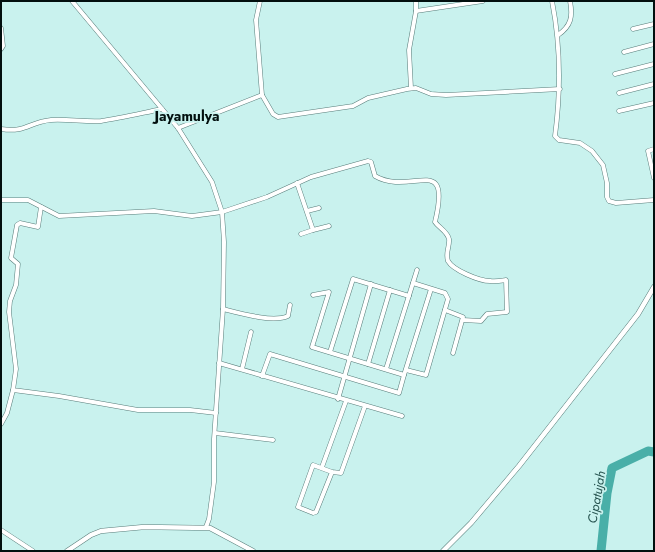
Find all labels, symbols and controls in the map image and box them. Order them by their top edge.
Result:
district label: Jayamulya [151,106,220,126]
water label: Cipatujah [583,469,611,525]

